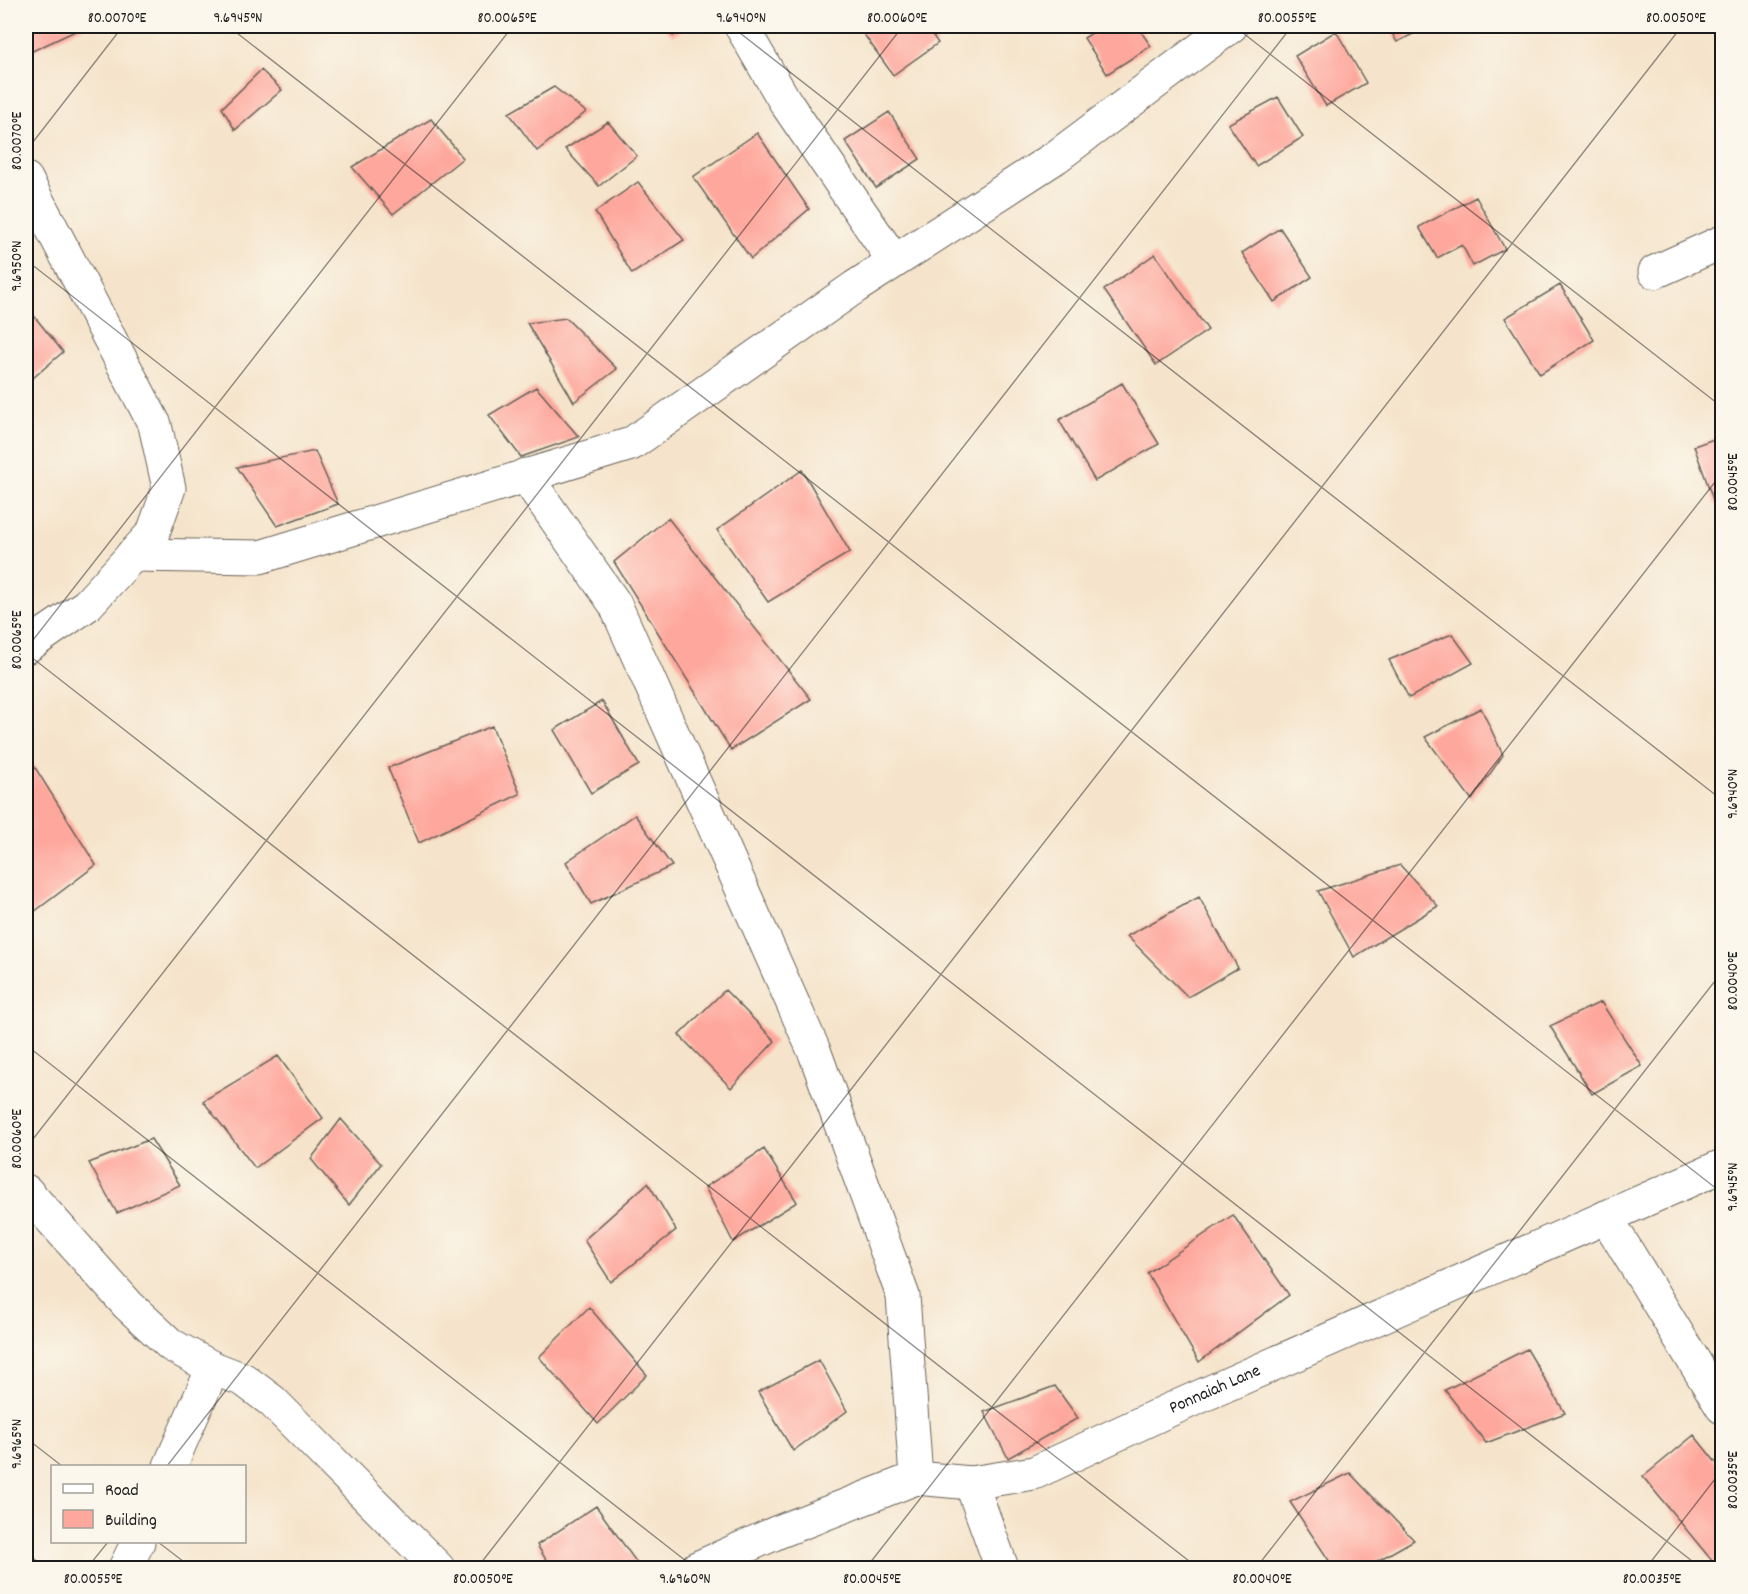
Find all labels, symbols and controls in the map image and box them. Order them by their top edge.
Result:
text: 80.0070°E [88,8,146,30]
text: 9.6945°N [214,8,262,30]
text: 80.0065°E [478,8,537,30]
text: 9.6940°N [716,8,766,30]
text: 80.0060°E [867,8,927,30]
text: 80.0055°E [1258,8,1316,30]
text: 80.0050°E [1646,8,1706,30]
text: 80.0070°E [7,112,29,170]
text: 9.6950°N [7,241,29,291]
text: 80.0045°E [1723,453,1745,511]
text: 80.0065°E [7,610,29,669]
text: 9.6940°N [1723,769,1745,819]
text: 80.0040°E [1723,951,1745,1011]
text: 80.0060°E [7,1109,29,1169]
text: 9.6945°N [1723,1163,1745,1211]
street label: Ponnaiah Lane [1165,1359,1265,1421]
text: 9.6965°N [7,1419,29,1469]
text: 80.0035°E [1723,1451,1745,1509]
legend [51,1465,246,1543]
text: Road [105,1479,139,1504]
text: Building [105,1509,157,1534]
text: 80.0055°E [64,1569,122,1591]
text: 80.0050°E [453,1569,513,1591]
text: 9.6960°N [659,1569,711,1591]
text: 80.0045°E [843,1569,901,1591]
text: 80.0040°E [1232,1569,1292,1591]
text: 80.0035°E [1623,1569,1681,1591]

